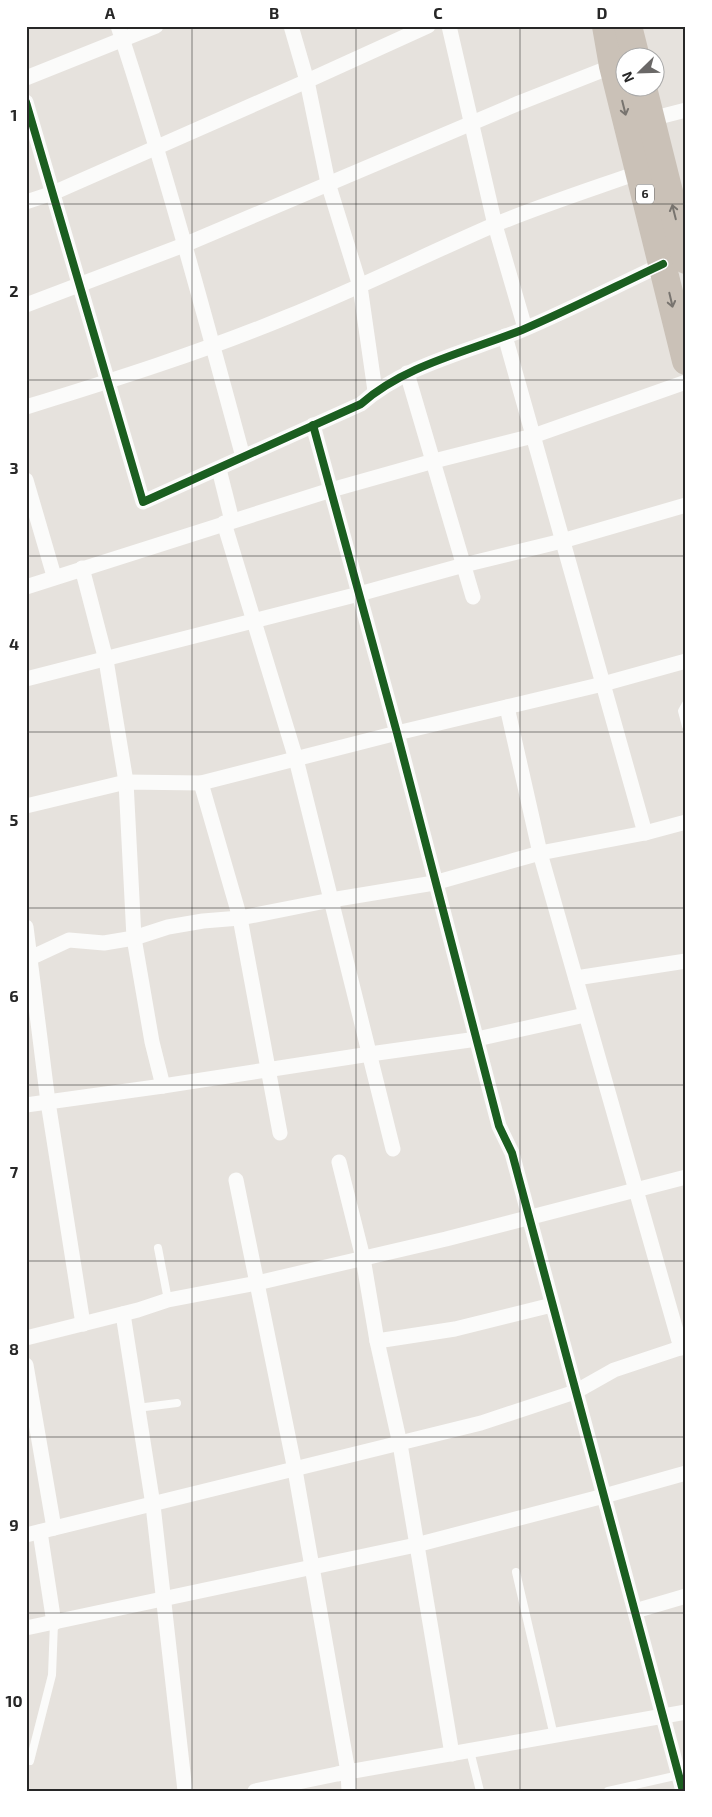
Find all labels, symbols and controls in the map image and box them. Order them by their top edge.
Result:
text: A [105,3,116,22]
text: B [269,3,279,22]
text: C [433,3,443,22]
text: D [597,3,608,22]
north arrow [614,48,664,98]
text: N [618,69,637,85]
one-way arrow [620,100,629,116]
text: 1 [11,105,17,124]
road number: 6 [636,184,654,203]
one-way arrow [669,205,678,221]
text: 2 [9,281,19,300]
one-way arrow [667,291,676,307]
text: 3 [9,458,19,477]
text: 4 [9,634,19,653]
text: 5 [10,810,19,829]
text: 6 [9,986,19,1005]
text: 7 [10,1162,19,1181]
text: 8 [9,1339,19,1358]
text: 9 [9,1515,19,1534]
text: 10 [5,1691,23,1710]

